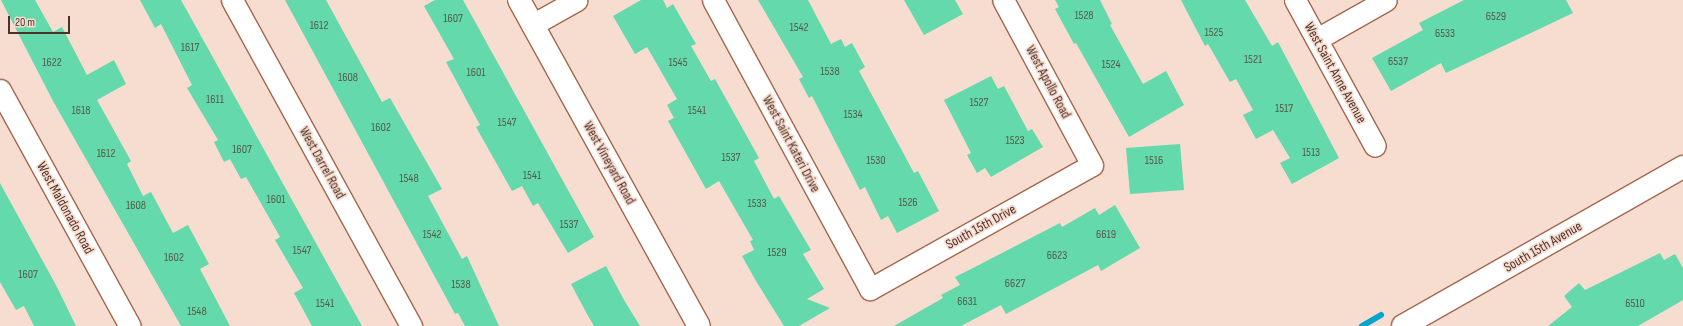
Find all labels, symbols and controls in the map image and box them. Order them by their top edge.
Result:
scale bar [10,8,72,34]
house number: 1528 [1074,9,1094,23]
house number: 6529 [1486,10,1506,24]
house number: 1607 [443,12,463,26]
text: 20 m [15,15,35,30]
house number: 1612 [310,19,328,33]
street label: West Saint Anne Avenue [1300,20,1370,126]
house number: 1542 [789,21,809,35]
house number: 1525 [1205,26,1223,40]
house number: 6533 [1435,27,1455,41]
house number: 1617 [181,41,199,55]
street label: West Apollo Road [1022,43,1074,121]
house number: 1521 [1244,53,1262,67]
house number: 6537 [1388,55,1408,69]
house number: 1622 [42,56,62,70]
house number: 1545 [669,56,687,70]
house number: 1524 [1102,58,1120,72]
house number: 1538 [820,65,840,79]
house number: 1601 [466,66,486,80]
house number: 1608 [338,71,358,85]
house number: 1611 [206,93,224,107]
street label: West Saint Kateri Drive [758,93,824,195]
house number: 1527 [970,96,988,110]
house number: 1517 [1275,102,1293,116]
house number: 1618 [72,104,90,118]
house number: 1541 [688,104,706,118]
house number: 1534 [843,108,863,122]
house number: 1547 [498,116,516,130]
street label: West Vineyard Road [579,119,639,207]
house number: 1602 [371,121,391,135]
street label: West Darrel Road [295,124,349,202]
house number: 1523 [1005,134,1025,148]
house number: 1607 [232,143,252,157]
house number: 1513 [1302,146,1320,160]
house number: 1612 [97,147,115,161]
house number: 1537 [722,151,740,165]
house number: 1530 [866,154,886,168]
house number: 1516 [1145,154,1163,168]
street label: West Maldonado Road [33,159,97,257]
house number: 1541 [523,169,541,183]
house number: 1548 [399,172,419,186]
house number: 1601 [266,193,286,207]
house number: 1526 [898,196,918,210]
house number: 1533 [747,197,767,211]
house number: 1608 [126,199,146,213]
street label: South 15th Drive [943,201,1019,253]
house number: 1537 [560,218,578,232]
street label: South 15th Avenue [1501,218,1585,276]
house number: 1542 [422,228,442,242]
house number: 6619 [1096,228,1116,242]
house number: 1547 [293,244,311,258]
house number: 1529 [767,246,787,260]
house number: 6623 [1047,249,1067,263]
house number: 1602 [164,251,184,265]
house number: 1607 [18,268,38,282]
house number: 6627 [1005,277,1025,291]
house number: 1538 [451,278,471,292]
house number: 6631 [957,295,977,309]
house number: 1541 [316,297,334,311]
house number: 6510 [1625,297,1645,311]
house number: 1548 [187,305,207,319]

